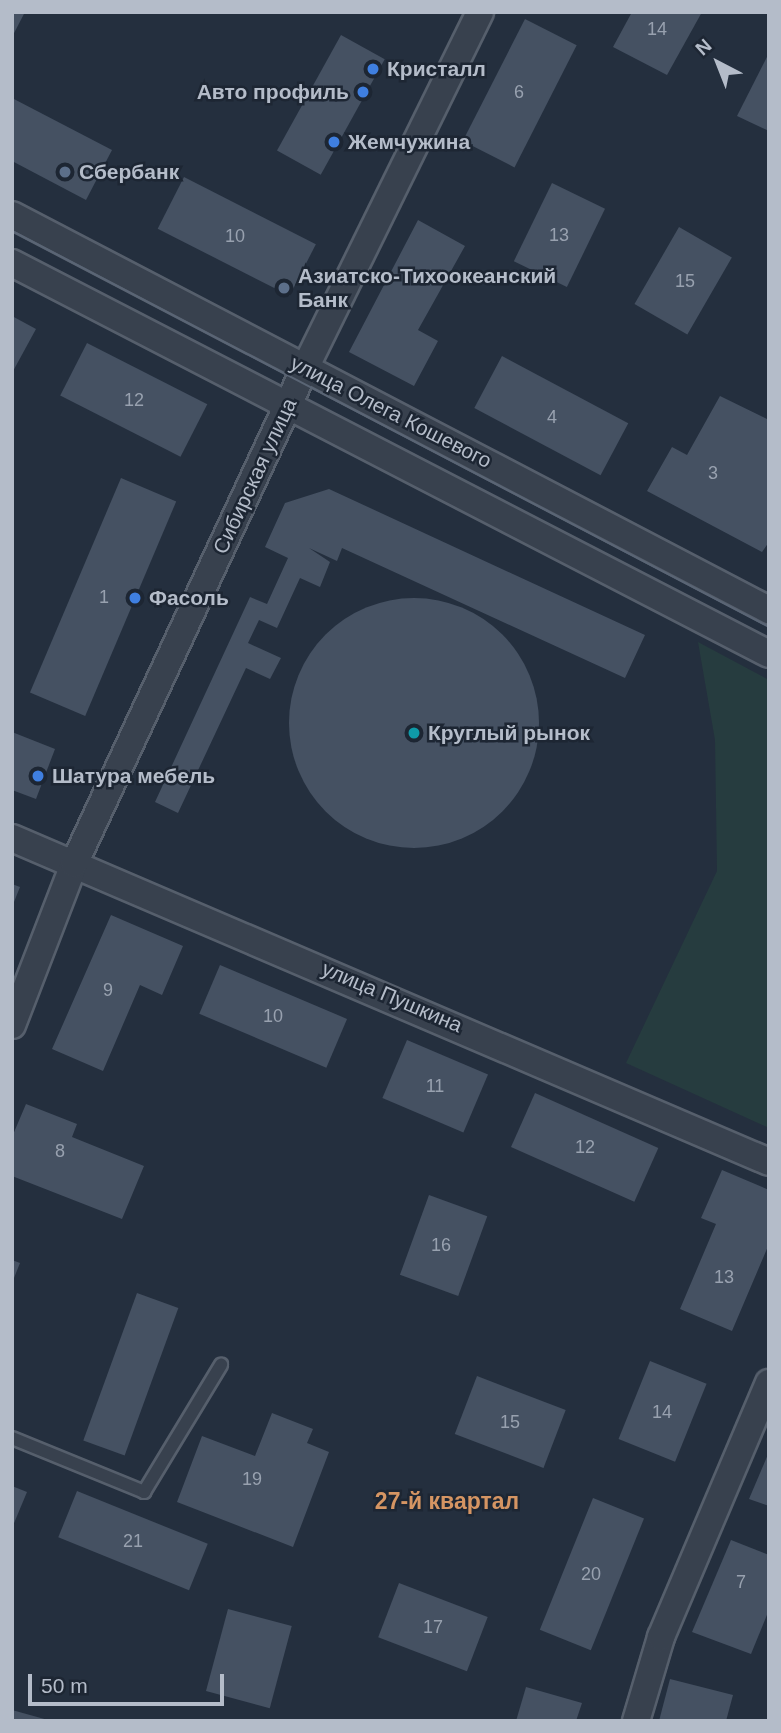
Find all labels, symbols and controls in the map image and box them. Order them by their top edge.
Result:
house number: 14 [647,18,667,40]
north arrow [683,28,753,98]
text: N [691,35,716,59]
place label: Кристалл [387,56,486,82]
marker: Кристалл [365,61,381,77]
place label: Авто профиль [197,79,349,105]
house number: 6 [514,81,524,103]
marker: Авто профиль [355,84,371,100]
place label: Жемчужина [348,129,470,155]
marker: Жемчужина [326,134,342,150]
place label: Сбербанк [79,159,179,185]
marker: Сбербанк [57,164,73,180]
house number: 13 [549,224,569,246]
house number: 10 [225,225,245,247]
place label: Азиатско-Тихоокеанский Банк [298,263,556,313]
house number: 15 [675,270,695,292]
marker: Азиатско-Тихоокеанский Банк [276,280,292,296]
street label: улица Олега Кошевого [286,350,496,474]
house number: 12 [124,389,144,411]
street label: Сибирская улица [208,394,302,558]
house number: 4 [547,406,557,428]
house number: 3 [708,462,718,484]
place label: Фасоль [149,585,229,611]
house number: 1 [99,586,109,608]
marker: Фасоль [127,590,143,606]
place label: Круглый рынок [428,720,590,746]
marker: Круглый рынок [406,725,422,741]
place label: Шатура мебель [52,763,215,789]
marker: Шатура мебель [30,768,46,784]
street label: улица Пушкина [318,956,466,1038]
house number: 9 [103,979,113,1001]
house number: 10 [263,1005,283,1027]
house number: 11 [426,1075,444,1097]
house number: 12 [575,1136,595,1158]
house number: 8 [55,1140,65,1162]
house number: 16 [431,1234,451,1256]
house number: 13 [714,1266,734,1288]
house number: 14 [652,1401,672,1423]
house number: 15 [500,1411,520,1433]
house number: 19 [242,1468,262,1490]
district label: 27-й квартал [375,1487,519,1515]
house number: 21 [123,1530,143,1552]
house number: 20 [581,1563,601,1585]
house number: 7 [736,1571,746,1593]
house number: 17 [423,1616,443,1638]
scale bar [32,1660,228,1704]
text: 50 m [41,1674,88,1697]

